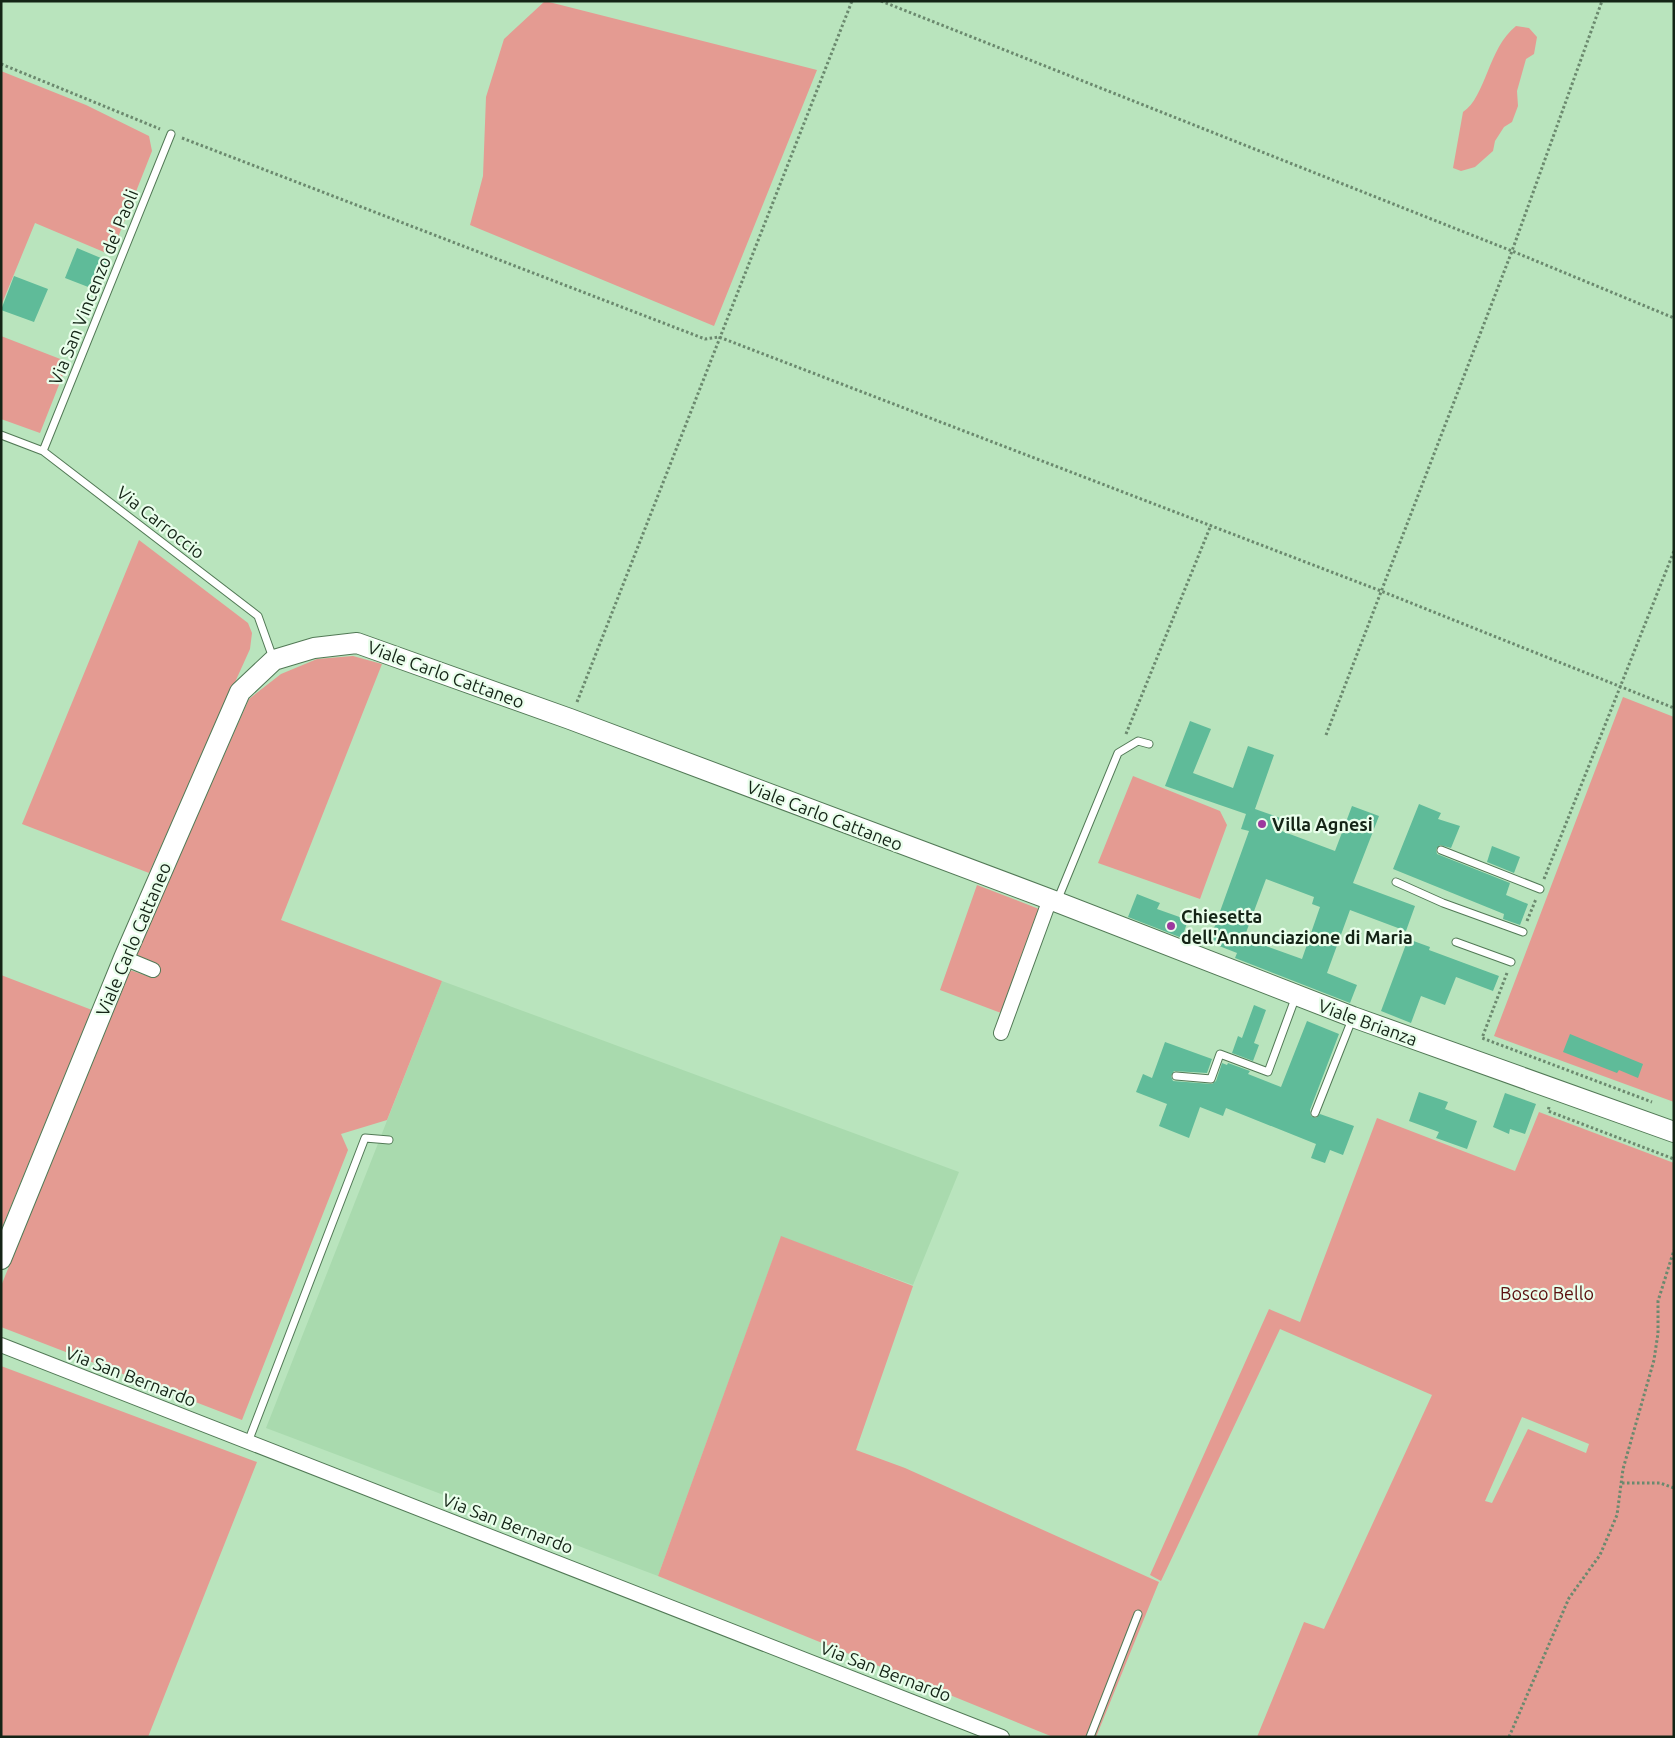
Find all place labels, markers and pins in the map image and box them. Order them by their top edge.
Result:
place label: Villa Agnesi [1272,814,1373,834]
marker: Villa Agnesi [1256,818,1268,830]
place label: Chiesetta dell'Annunciazione di Maria [1181,906,1413,947]
marker: Chiesetta dell'Annunciazione di Maria [1165,920,1177,932]

